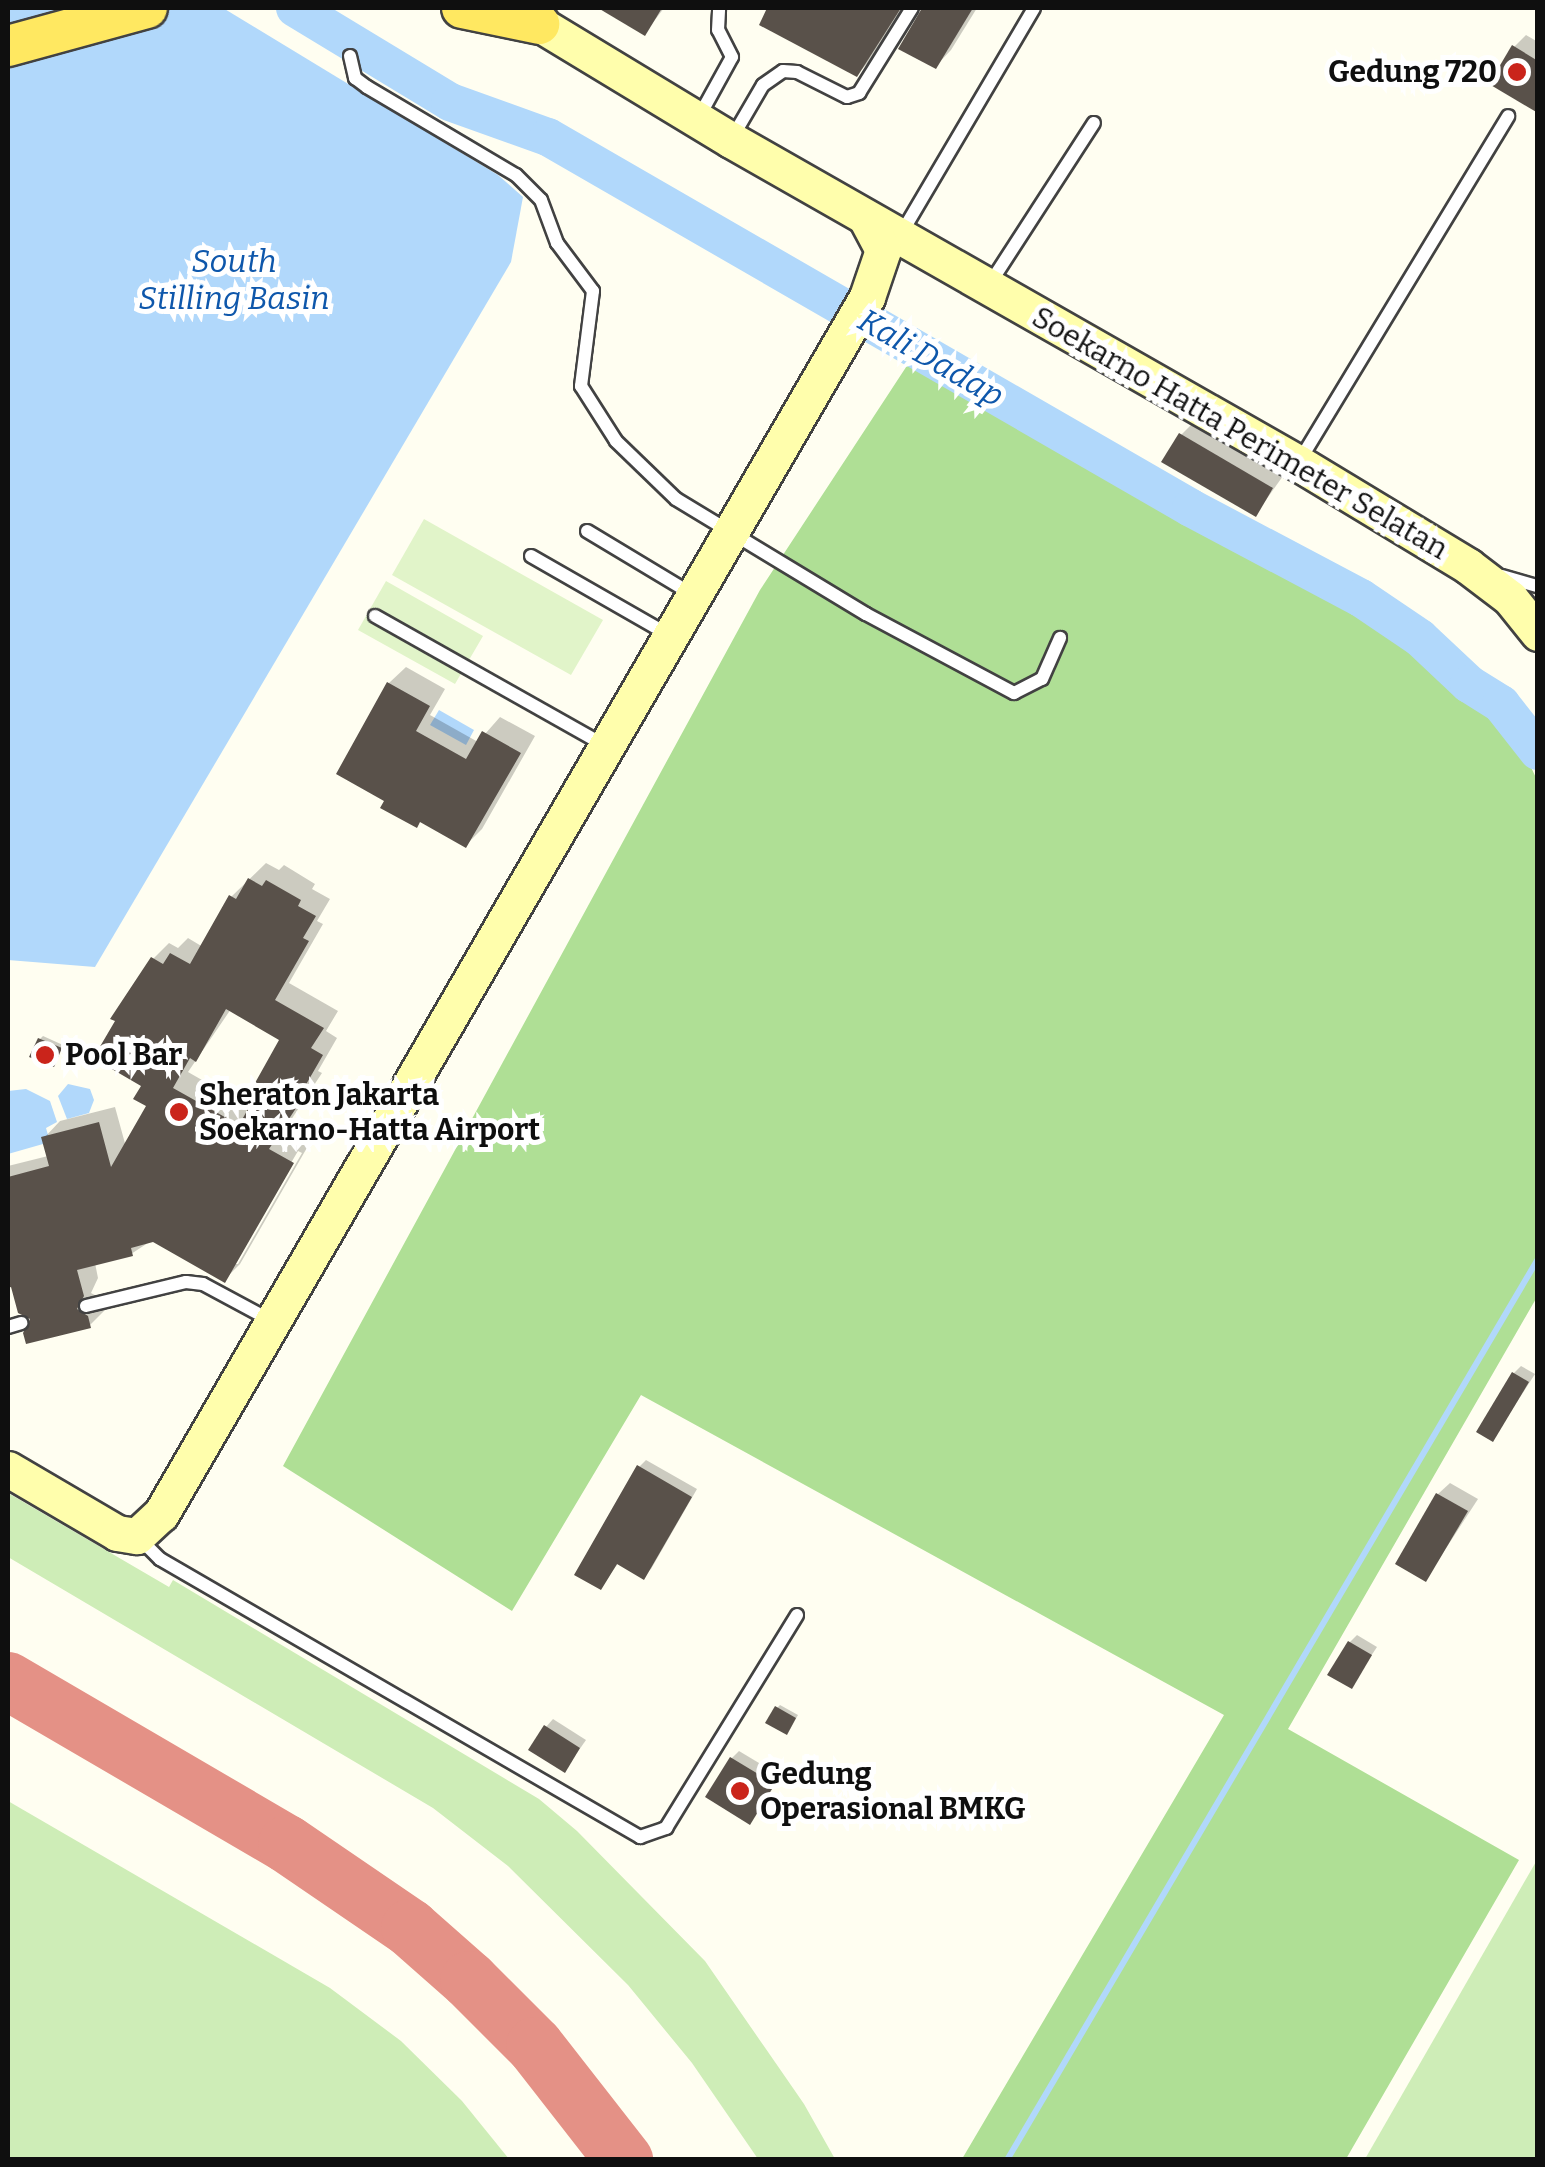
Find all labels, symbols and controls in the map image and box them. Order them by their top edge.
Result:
place label: Gedung 720 [1328,54,1497,90]
marker: Gedung 720 [1506,61,1528,83]
water label: South Stilling Basin [138,243,330,318]
street label: Soekarno Hatta Perimeter Selatan [1026,299,1454,567]
water label: Kali Dadap [852,301,1010,415]
place label: Pool Bar [65,1037,182,1073]
marker: Pool Bar [34,1044,56,1066]
place label: Sheraton Jakarta Soekarno-Hatta Airport [199,1077,540,1148]
marker: Sheraton Jakarta Soekarno-Hatta Airport [168,1101,190,1123]
place label: Gedung Operasional BMKG [760,1756,1026,1826]
marker: Gedung Operasional BMKG [729,1780,751,1802]

